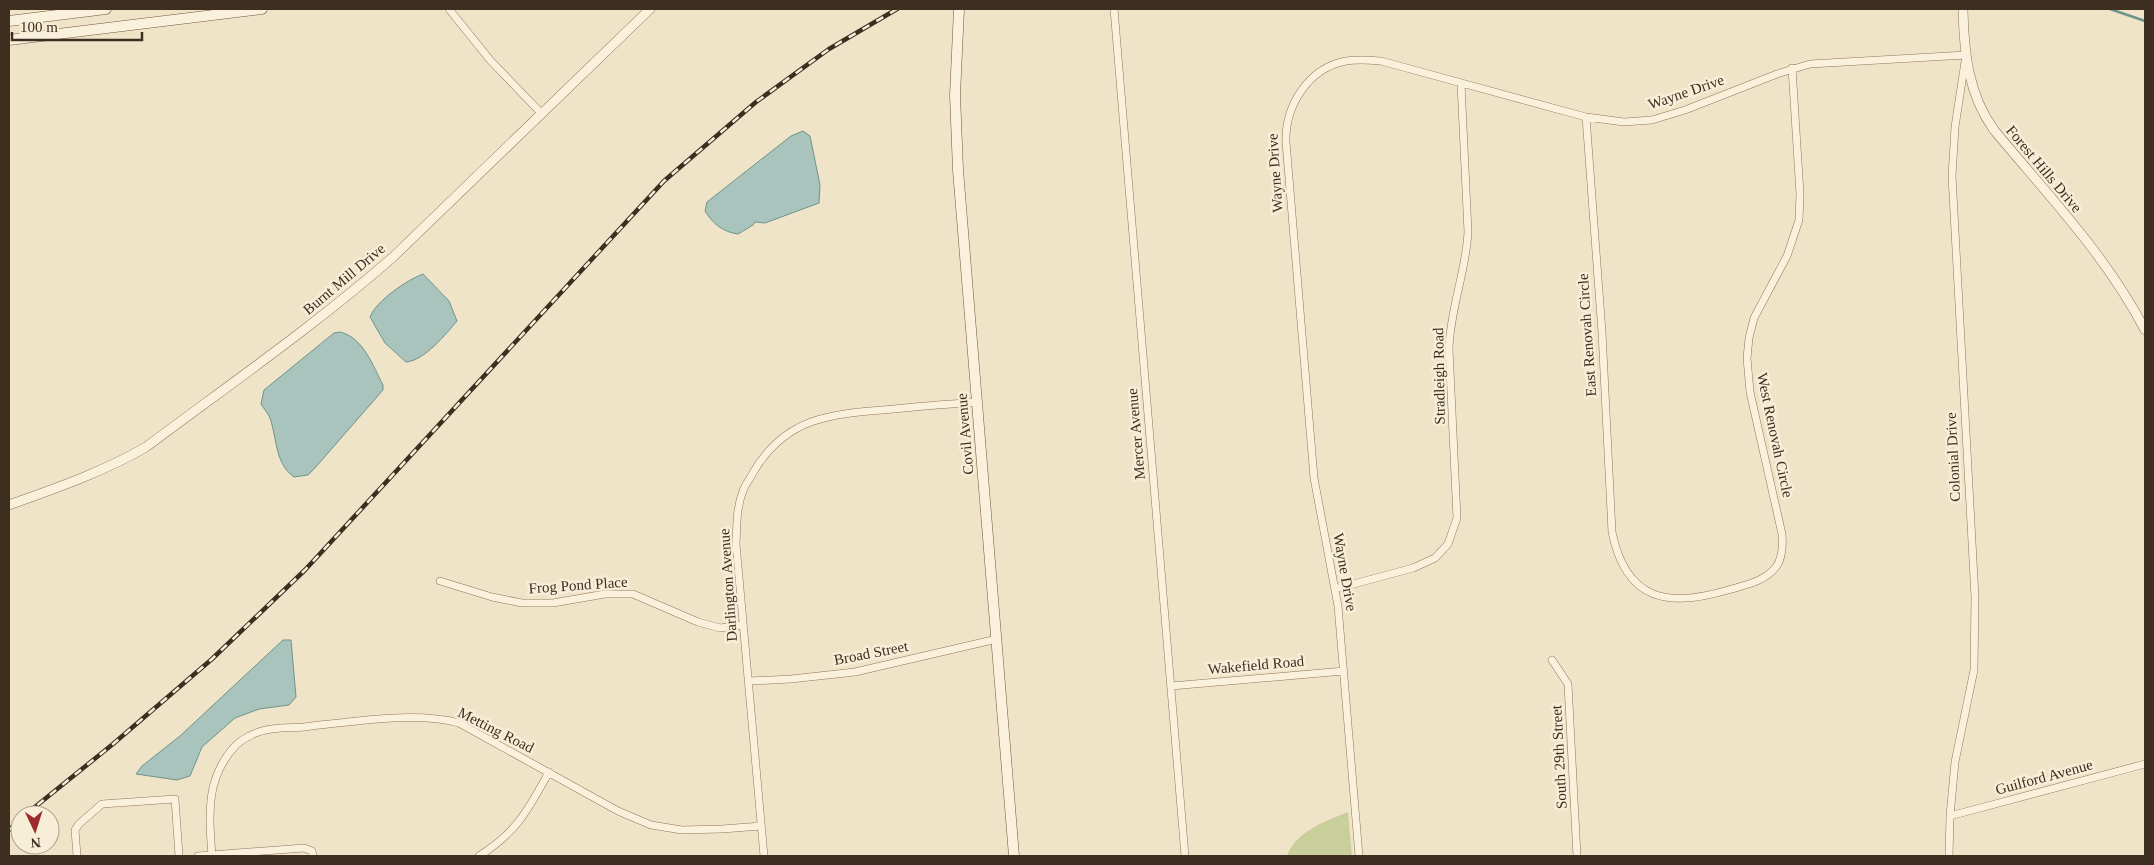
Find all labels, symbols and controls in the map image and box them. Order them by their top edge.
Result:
scale bar [12,10,142,42]
text: 100 m [20,19,58,35]
street label: Wayne Drive [1646,71,1726,112]
street label: Forest Hills Drive [2003,122,2085,216]
street label: Wayne Drive [1264,133,1286,213]
street label: Burnt Mill Drive [300,240,388,318]
street label: East Renovah Circle [1575,273,1599,397]
street label: Stradleigh Road [1430,327,1448,425]
street label: West Renovah Circle [1754,371,1796,499]
street label: Mercer Avenue [1124,387,1148,480]
street label: Covil Avenue [953,392,977,475]
street label: Colonial Drive [1943,412,1963,502]
street label: Darlington Avenue [716,528,740,642]
street label: Wayne Drive [1330,532,1360,613]
street label: Frog Pond Place [528,574,628,596]
street label: Broad Street [832,638,910,668]
street label: Wakefield Road [1207,653,1305,677]
street label: Metting Road [455,704,537,756]
street label: South 29th Street [1548,704,1570,809]
street label: Guilford Avenue [1994,756,2095,798]
north arrow [10,805,60,855]
text: N [30,835,41,850]

